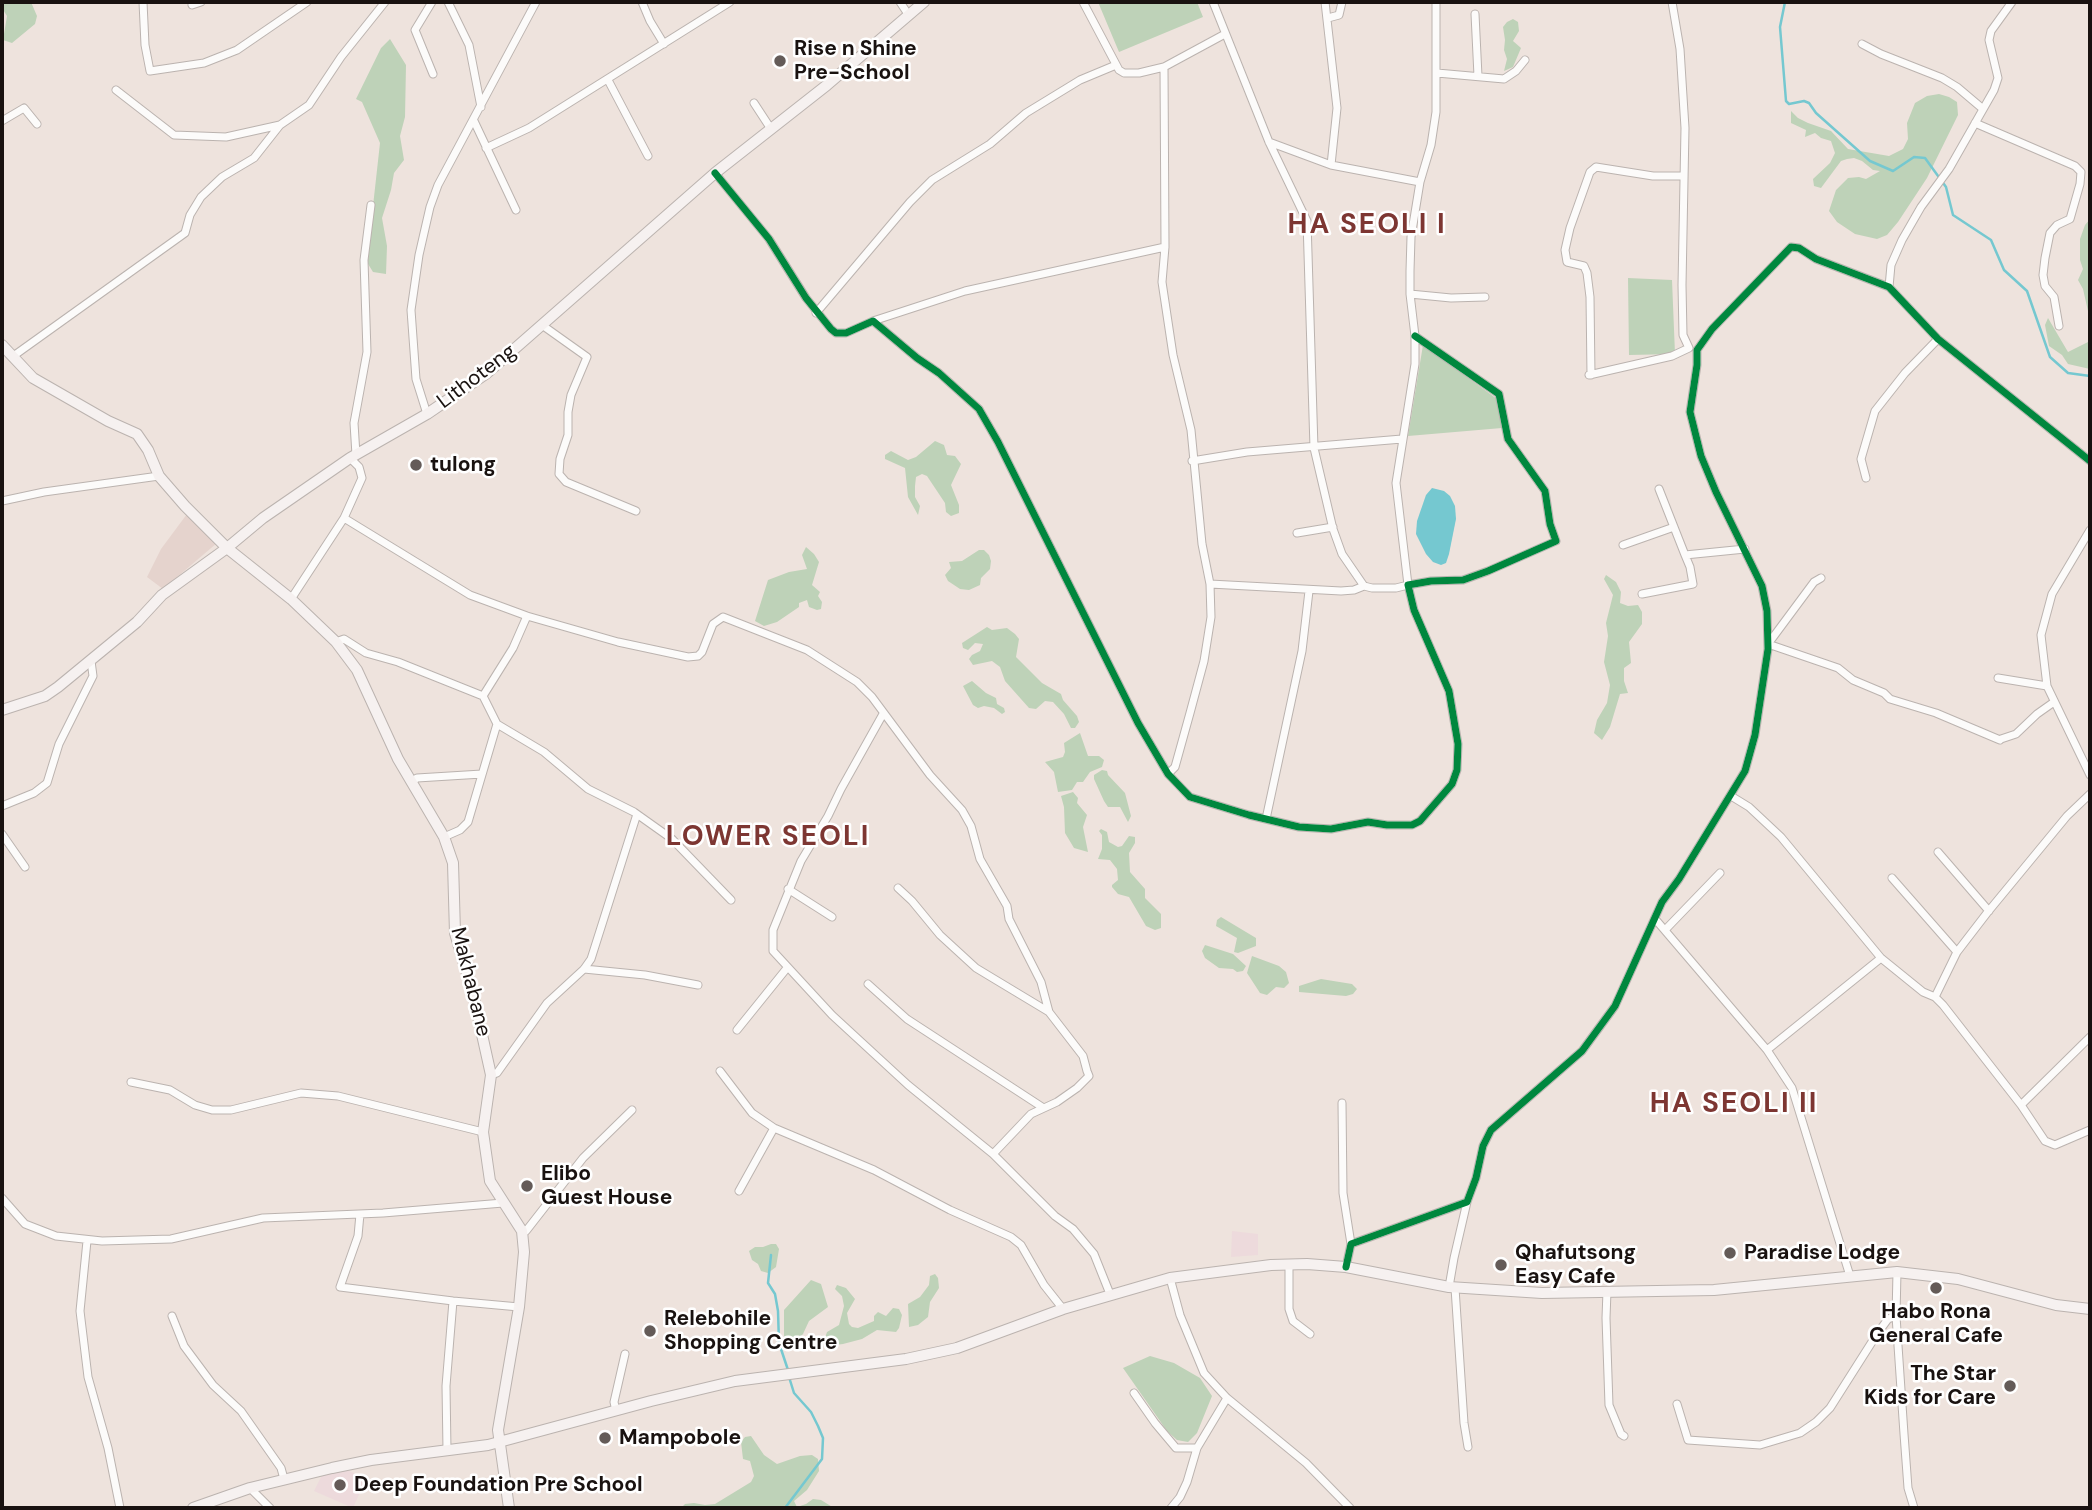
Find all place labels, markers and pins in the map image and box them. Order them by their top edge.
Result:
place label: Rise n Shine Pre-School [794,36,917,86]
marker: Rise n Shine Pre-School [772,53,788,69]
place label: tulong [430,452,496,478]
marker: tulong [408,457,424,473]
place label: Elibo Guest House [541,1161,672,1211]
marker: Elibo Guest House [519,1178,535,1194]
place label: Qhafutsong Easy Cafe [1515,1240,1636,1290]
place label: Paradise Lodge [1744,1240,1900,1266]
marker: Paradise Lodge [1722,1245,1738,1261]
marker: Qhafutsong Easy Cafe [1493,1257,1509,1273]
marker: Habo Rona General Cafe [1928,1280,1944,1296]
place label: Habo Rona General Cafe [1869,1299,2003,1349]
place label: Relebohile Shopping Centre [664,1306,837,1356]
marker: Relebohile Shopping Centre [642,1323,658,1339]
place label: The Star Kids for Care [1864,1361,1996,1411]
marker: The Star Kids for Care [2002,1378,2018,1394]
place label: Mampobole [619,1425,741,1451]
marker: Mampobole [597,1430,613,1446]
place label: Deep Foundation Pre School [354,1472,643,1498]
marker: Deep Foundation Pre School [332,1477,348,1493]

